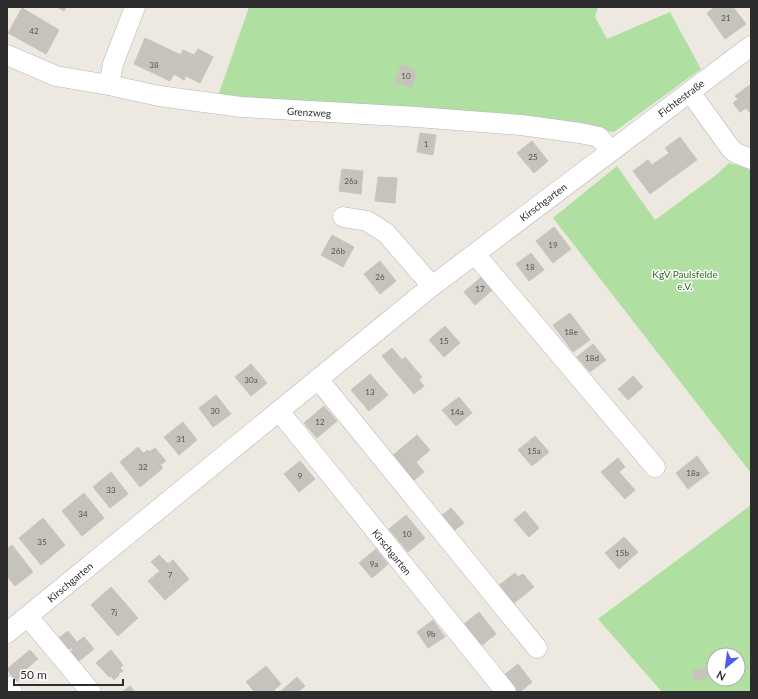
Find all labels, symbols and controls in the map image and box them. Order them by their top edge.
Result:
house number: 21 [721,13,731,23]
house number: 42 [29,26,39,36]
house number: 38 [149,60,159,70]
house number: 10 [401,71,411,81]
street label: Fichtestraße [656,77,706,119]
street label: Grenzweg [287,105,331,119]
house number: 1 [424,139,429,149]
house number: 25 [528,152,538,162]
house number: 26a [344,176,358,186]
street label: Kirschgarten [517,180,569,224]
house number: 19 [548,240,558,250]
house number: 26b [331,246,345,256]
house number: 18 [525,262,535,272]
park label: KgV Paulsfelde e.V. [652,268,718,292]
house number: 26 [375,272,385,282]
house number: 17 [475,284,485,294]
house number: 18e [564,327,578,337]
house number: 15 [439,336,449,346]
house number: 18d [585,353,599,363]
house number: 30a [244,375,258,385]
house number: 13 [365,387,375,397]
house number: 30 [210,406,220,416]
house number: 14a [450,407,464,417]
house number: 12 [315,417,325,427]
house number: 31 [176,434,186,444]
house number: 15a [527,446,541,456]
house number: 32 [138,462,148,472]
house number: 18a [686,468,700,478]
house number: 9 [298,471,303,481]
house number: 33 [106,485,116,495]
house number: 34 [78,509,88,519]
street label: Kirschgarten [370,527,414,577]
house number: 10 [402,529,412,539]
house number: 35 [37,537,47,547]
house number: 15b [615,548,629,558]
house number: 9a [370,559,378,569]
street label: Kirschgarten [45,560,95,604]
house number: 7 [168,570,173,580]
house number: 7j [111,607,117,617]
house number: 9b [426,629,436,639]
north arrow [706,647,746,687]
scale bar [14,661,123,687]
text: 50 m [20,667,47,682]
text: N [714,668,728,684]

